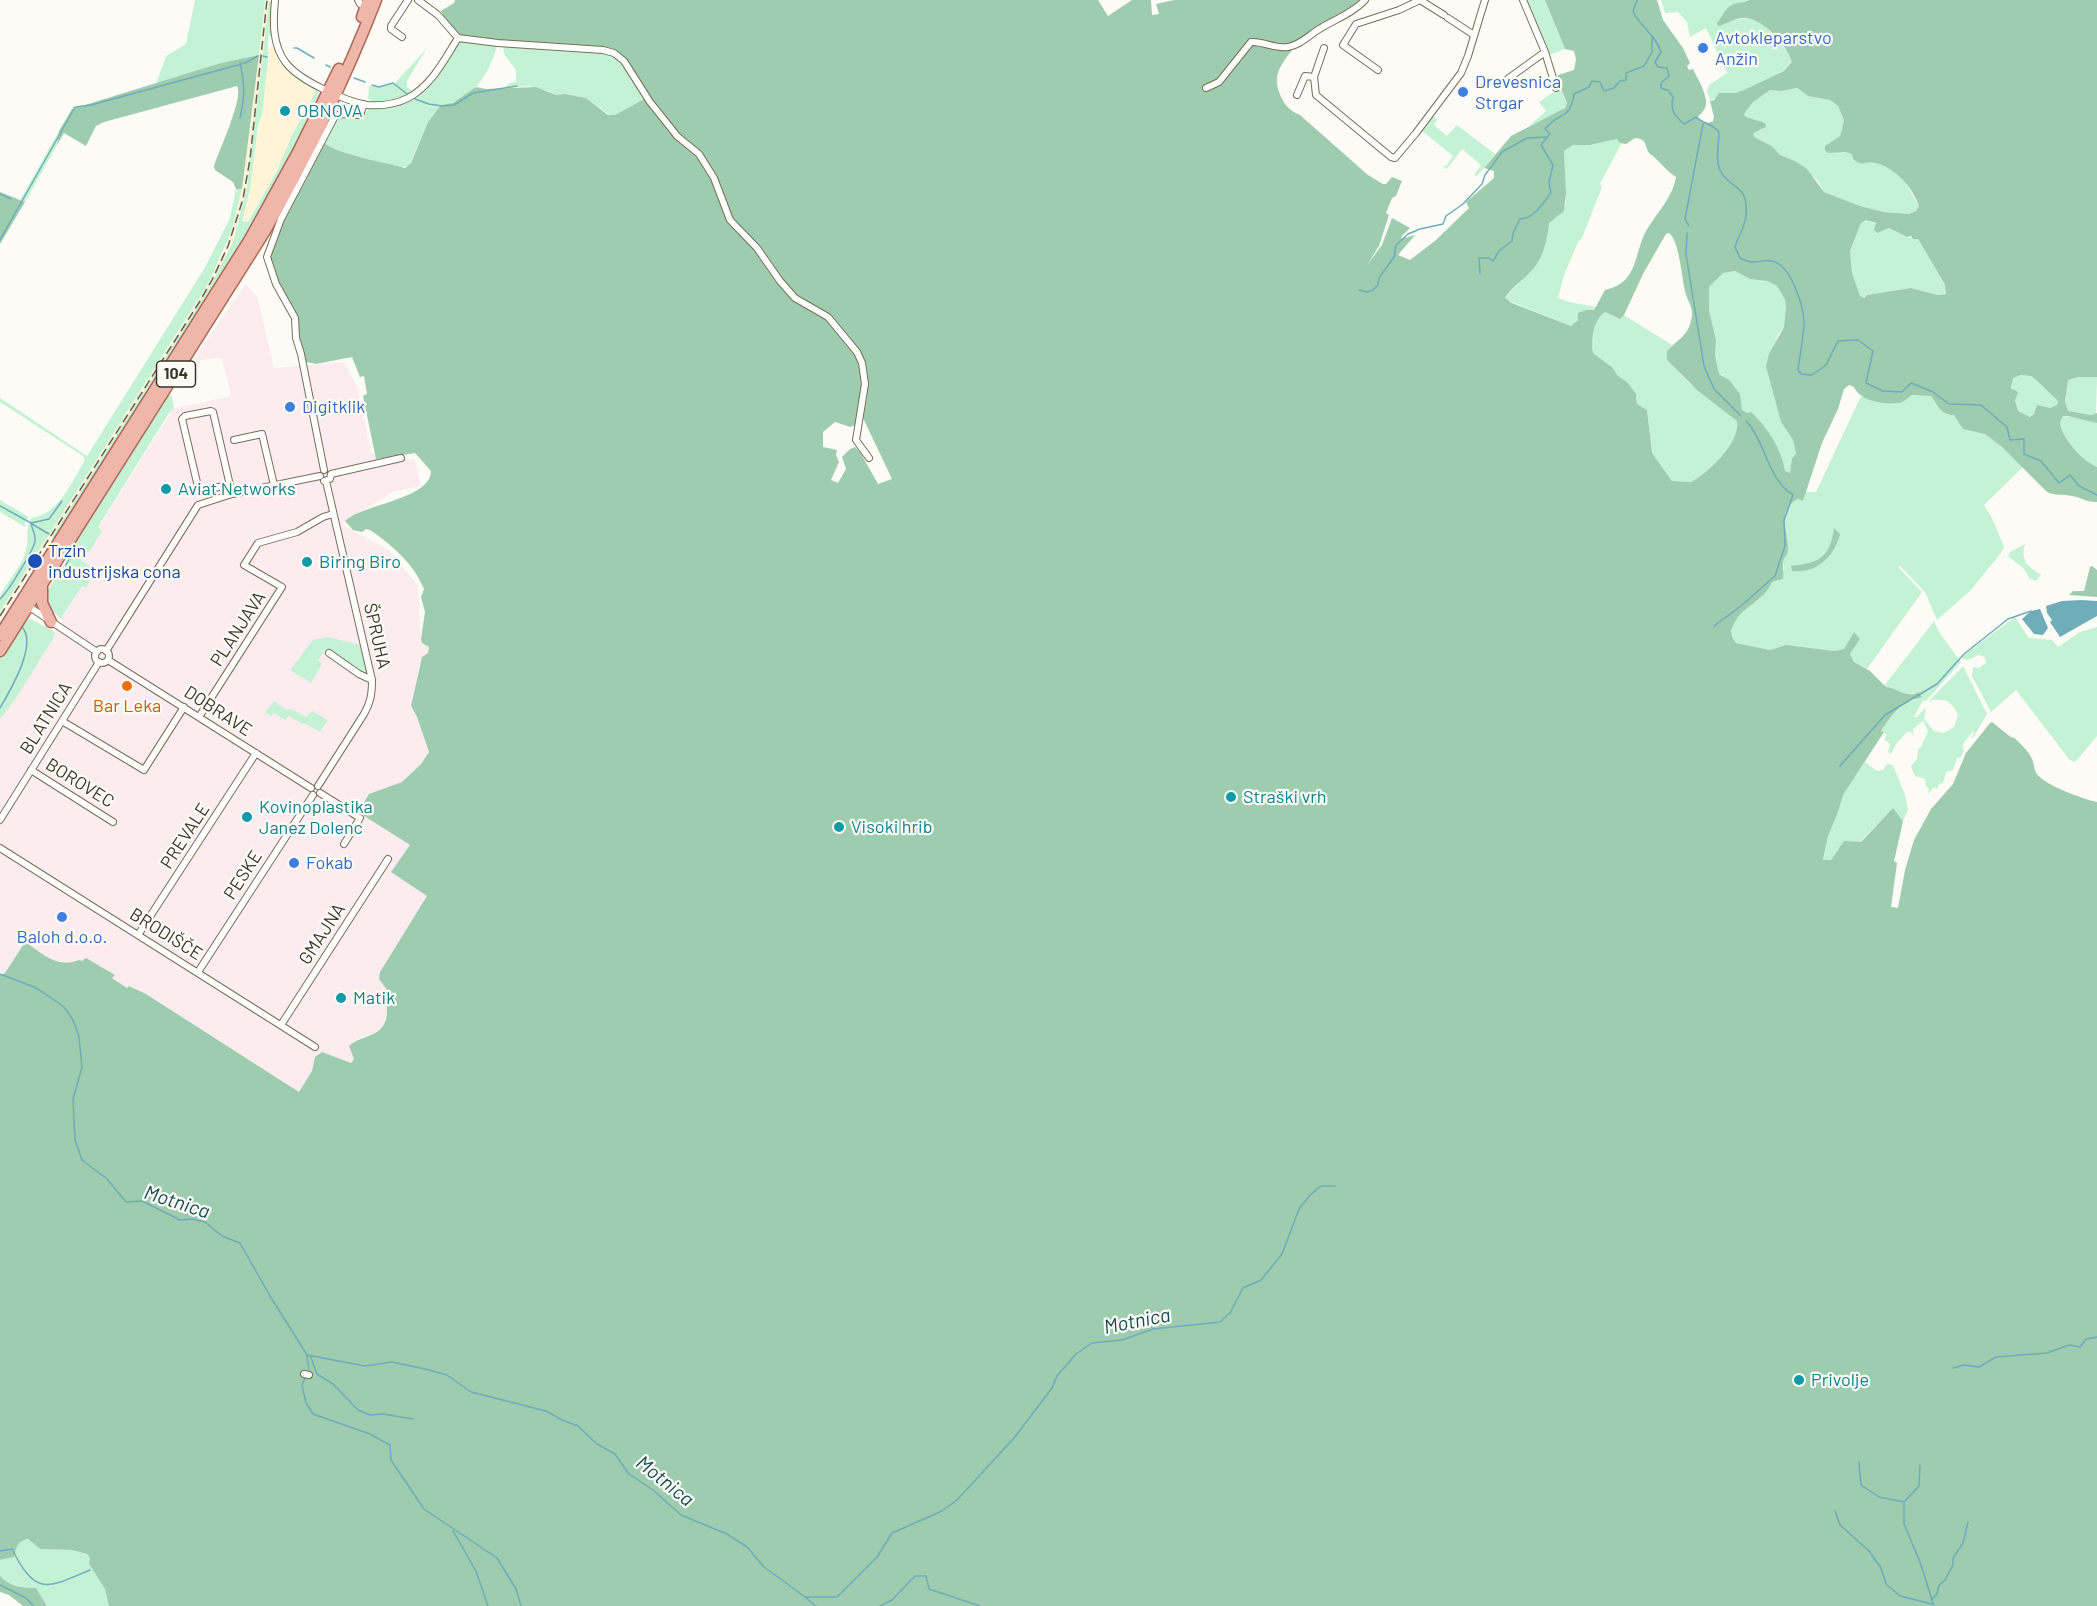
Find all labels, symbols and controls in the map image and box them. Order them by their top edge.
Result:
place label: Avtokleparstvo Anžin [1715,27,1832,70]
marker: Avtokleparstvo Anžin [1696,41,1710,55]
place label: Drevesnica Strgar [1475,71,1561,113]
marker: Drevesnica Strgar [1456,85,1470,99]
place label: OBNOVA [297,100,363,122]
marker: OBNOVA [278,104,292,118]
road number: 104 [156,361,195,387]
place label: Digitklik [302,396,365,418]
marker: Digitklik [283,400,297,414]
place label: Aviat Networks [178,478,296,500]
marker: Aviat Networks [159,482,173,496]
place label: Trzin industrijska cona [48,540,181,582]
place label: Biring Biro [319,551,401,573]
marker: Trzin industrijska cona [26,552,44,570]
marker: Biring Biro [300,555,314,569]
street label: PLANJAVA [206,588,270,670]
street label: ŠPRUHA [359,601,395,671]
street label: BLATNICA [15,678,77,758]
marker: Bar Leka [120,679,134,693]
street label: DOBRAVE [180,681,256,741]
place label: Bar Leka [93,695,161,717]
street label: BOROVEC [42,754,118,812]
place label: Straški vrh [1243,786,1327,808]
marker: Straški vrh [1224,790,1238,804]
place label: Kovinoplastika Janez Dolenc [259,796,373,838]
street label: PREVALE [156,799,214,873]
marker: Kovinoplastika Janez Dolenc [240,810,254,824]
place label: Visoki hrib [851,816,933,838]
marker: Visoki hrib [832,820,846,834]
street label: PESKE [219,846,267,904]
place label: Fokab [306,852,353,874]
marker: Fokab [287,856,301,870]
street label: GMAJNA [294,899,350,969]
street label: BRODIŠČE [126,903,206,965]
marker: Baloh d.o.o. [55,910,69,924]
place label: Baloh d.o.o. [16,926,108,948]
place label: Matik [353,987,395,1009]
marker: Matik [334,991,348,1005]
water label: Motnica [141,1180,213,1224]
water label: Motnica [1102,1303,1172,1339]
place label: Privolje [1811,1369,1869,1391]
marker: Privolje [1792,1373,1806,1387]
water label: Motnica [631,1450,699,1512]

